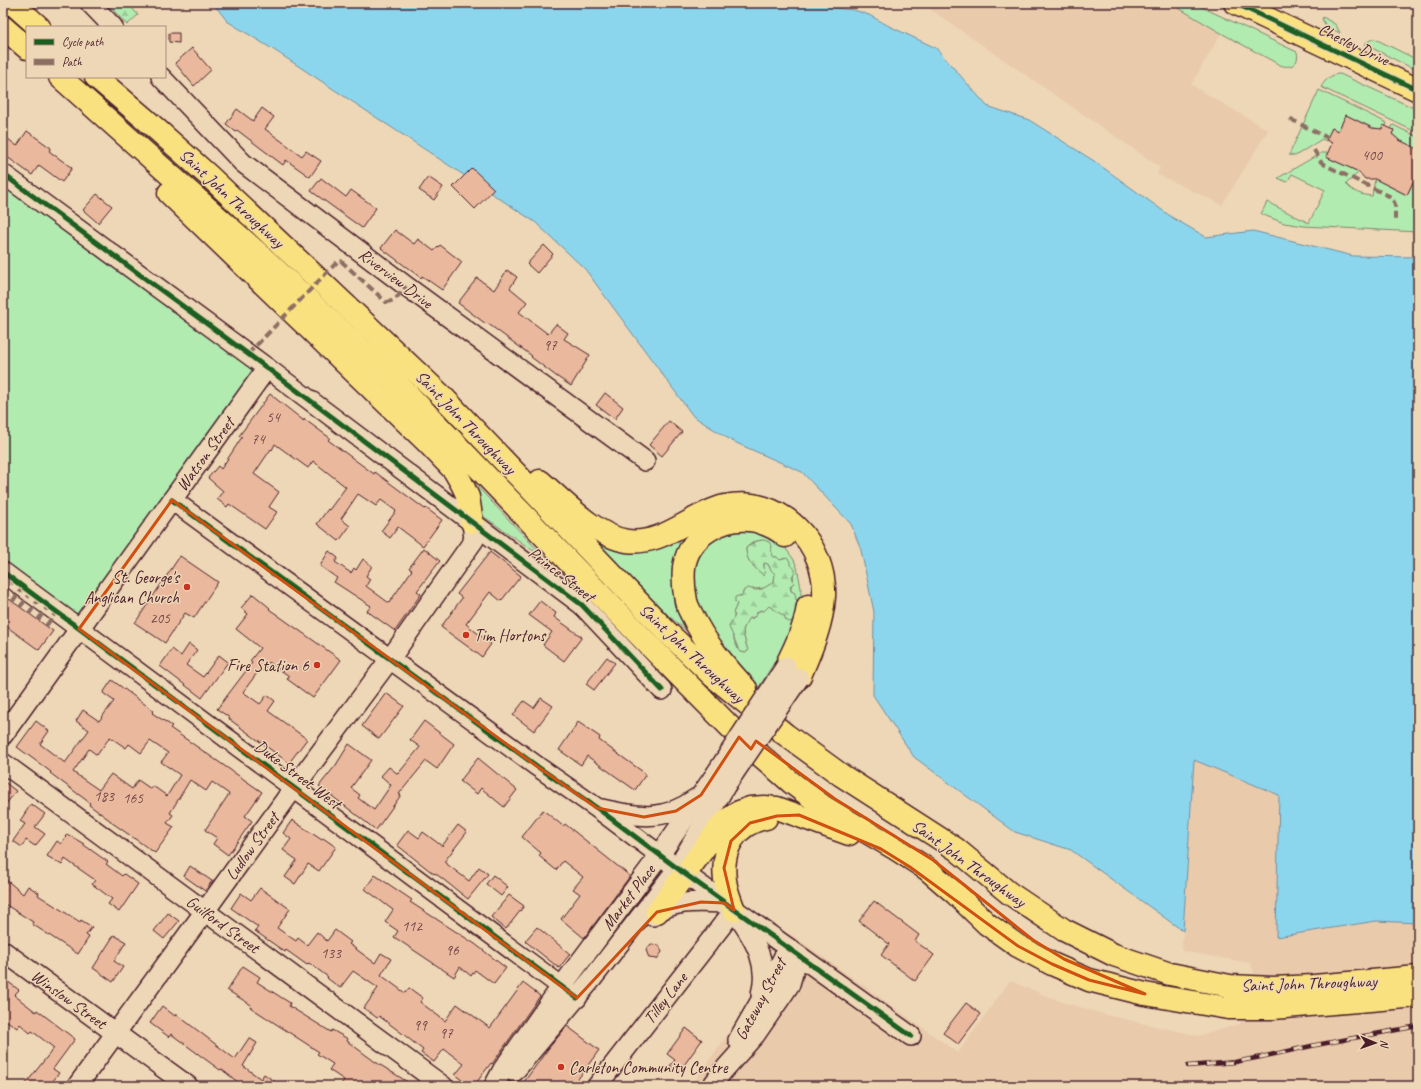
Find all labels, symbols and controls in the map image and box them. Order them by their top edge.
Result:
street label: Chesley Drive [1315,18,1394,71]
legend [26,26,166,78]
text: Cycle path [62,34,104,50]
text: Path [62,54,82,70]
street label: Saint John Throughway [175,144,289,253]
house number: 400 [1362,146,1383,165]
street label: Riverview Drive [355,244,438,314]
house number: 97 [543,336,558,355]
street label: Saint John Throughway [411,366,521,479]
house number: 54 [266,408,281,427]
street label: Watson Street [172,411,241,495]
house number: 74 [251,430,266,449]
street label: Prince Street [525,542,601,608]
place label: St. George's Anglican Church [84,567,181,608]
marker: St. George's Anglican Church [182,582,192,592]
street label: Saint John Throughway [635,599,749,708]
house number: 205 [150,609,171,628]
place label: Tim Hortons [474,625,547,646]
marker: Tim Hortons [461,630,471,640]
place label: Fire Station 6 [227,655,310,676]
marker: Fire Station 6 [312,660,322,670]
street label: Duke Street West [251,735,347,815]
house number: 183 [94,787,115,806]
house number: 165 [123,789,144,808]
street label: Ludlow Street [221,807,285,884]
street label: Saint John Throughway [908,815,1031,913]
street label: Market Place [597,859,661,934]
street label: Guilford Street [182,891,265,959]
house number: 112 [402,917,423,936]
house number: 96 [445,941,460,960]
house number: 133 [321,944,342,963]
street label: Gateway Street [730,953,792,1044]
street label: Winslow Street [27,965,112,1035]
street label: Tilley Lane [639,967,693,1028]
street label: Saint John Throughway [1241,971,1379,996]
house number: 99 [413,1016,428,1035]
north arrow [1355,1023,1395,1063]
house number: 97 [439,1024,454,1043]
text: N [1378,1040,1392,1049]
place label: Carleton Community Centre [569,1057,729,1078]
marker: Carleton Community Centre [556,1062,566,1072]

